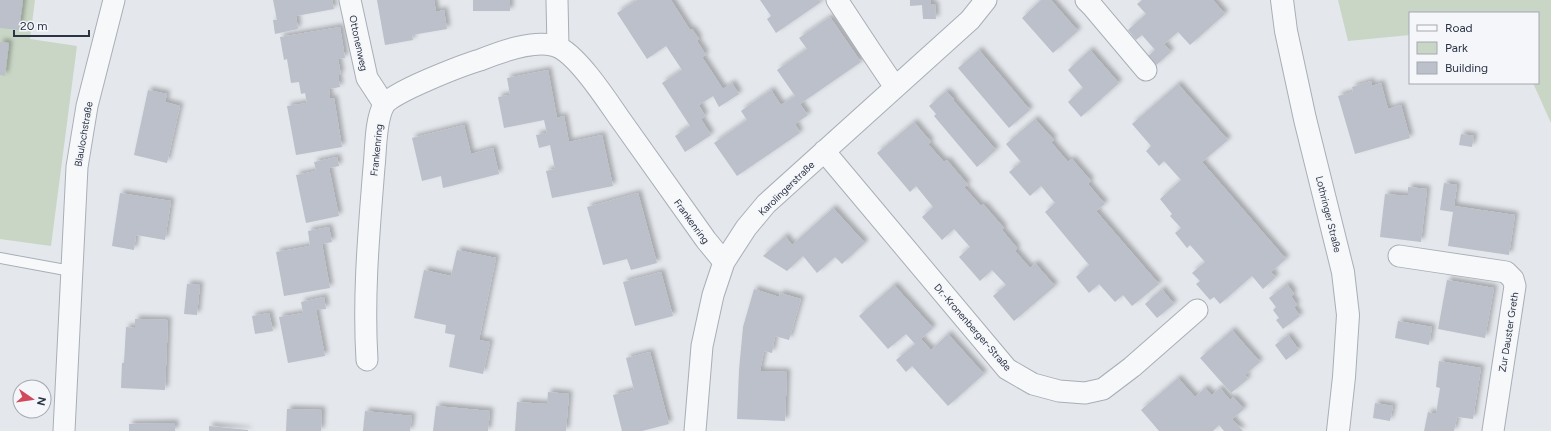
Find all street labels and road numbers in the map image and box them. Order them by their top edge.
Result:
street label: Ottonenweg [346,14,371,72]
street label: Blaulochstraße [71,100,96,168]
street label: Frankenring [367,123,386,177]
street label: Karolingerstraße [756,158,818,218]
street label: Lothringer Straße [1313,175,1344,254]
street label: Frankenring [671,196,712,246]
street label: Dr.-Kronenberger-Straße [931,281,1014,374]
street label: Zur Dauster Greth [1496,291,1521,373]

